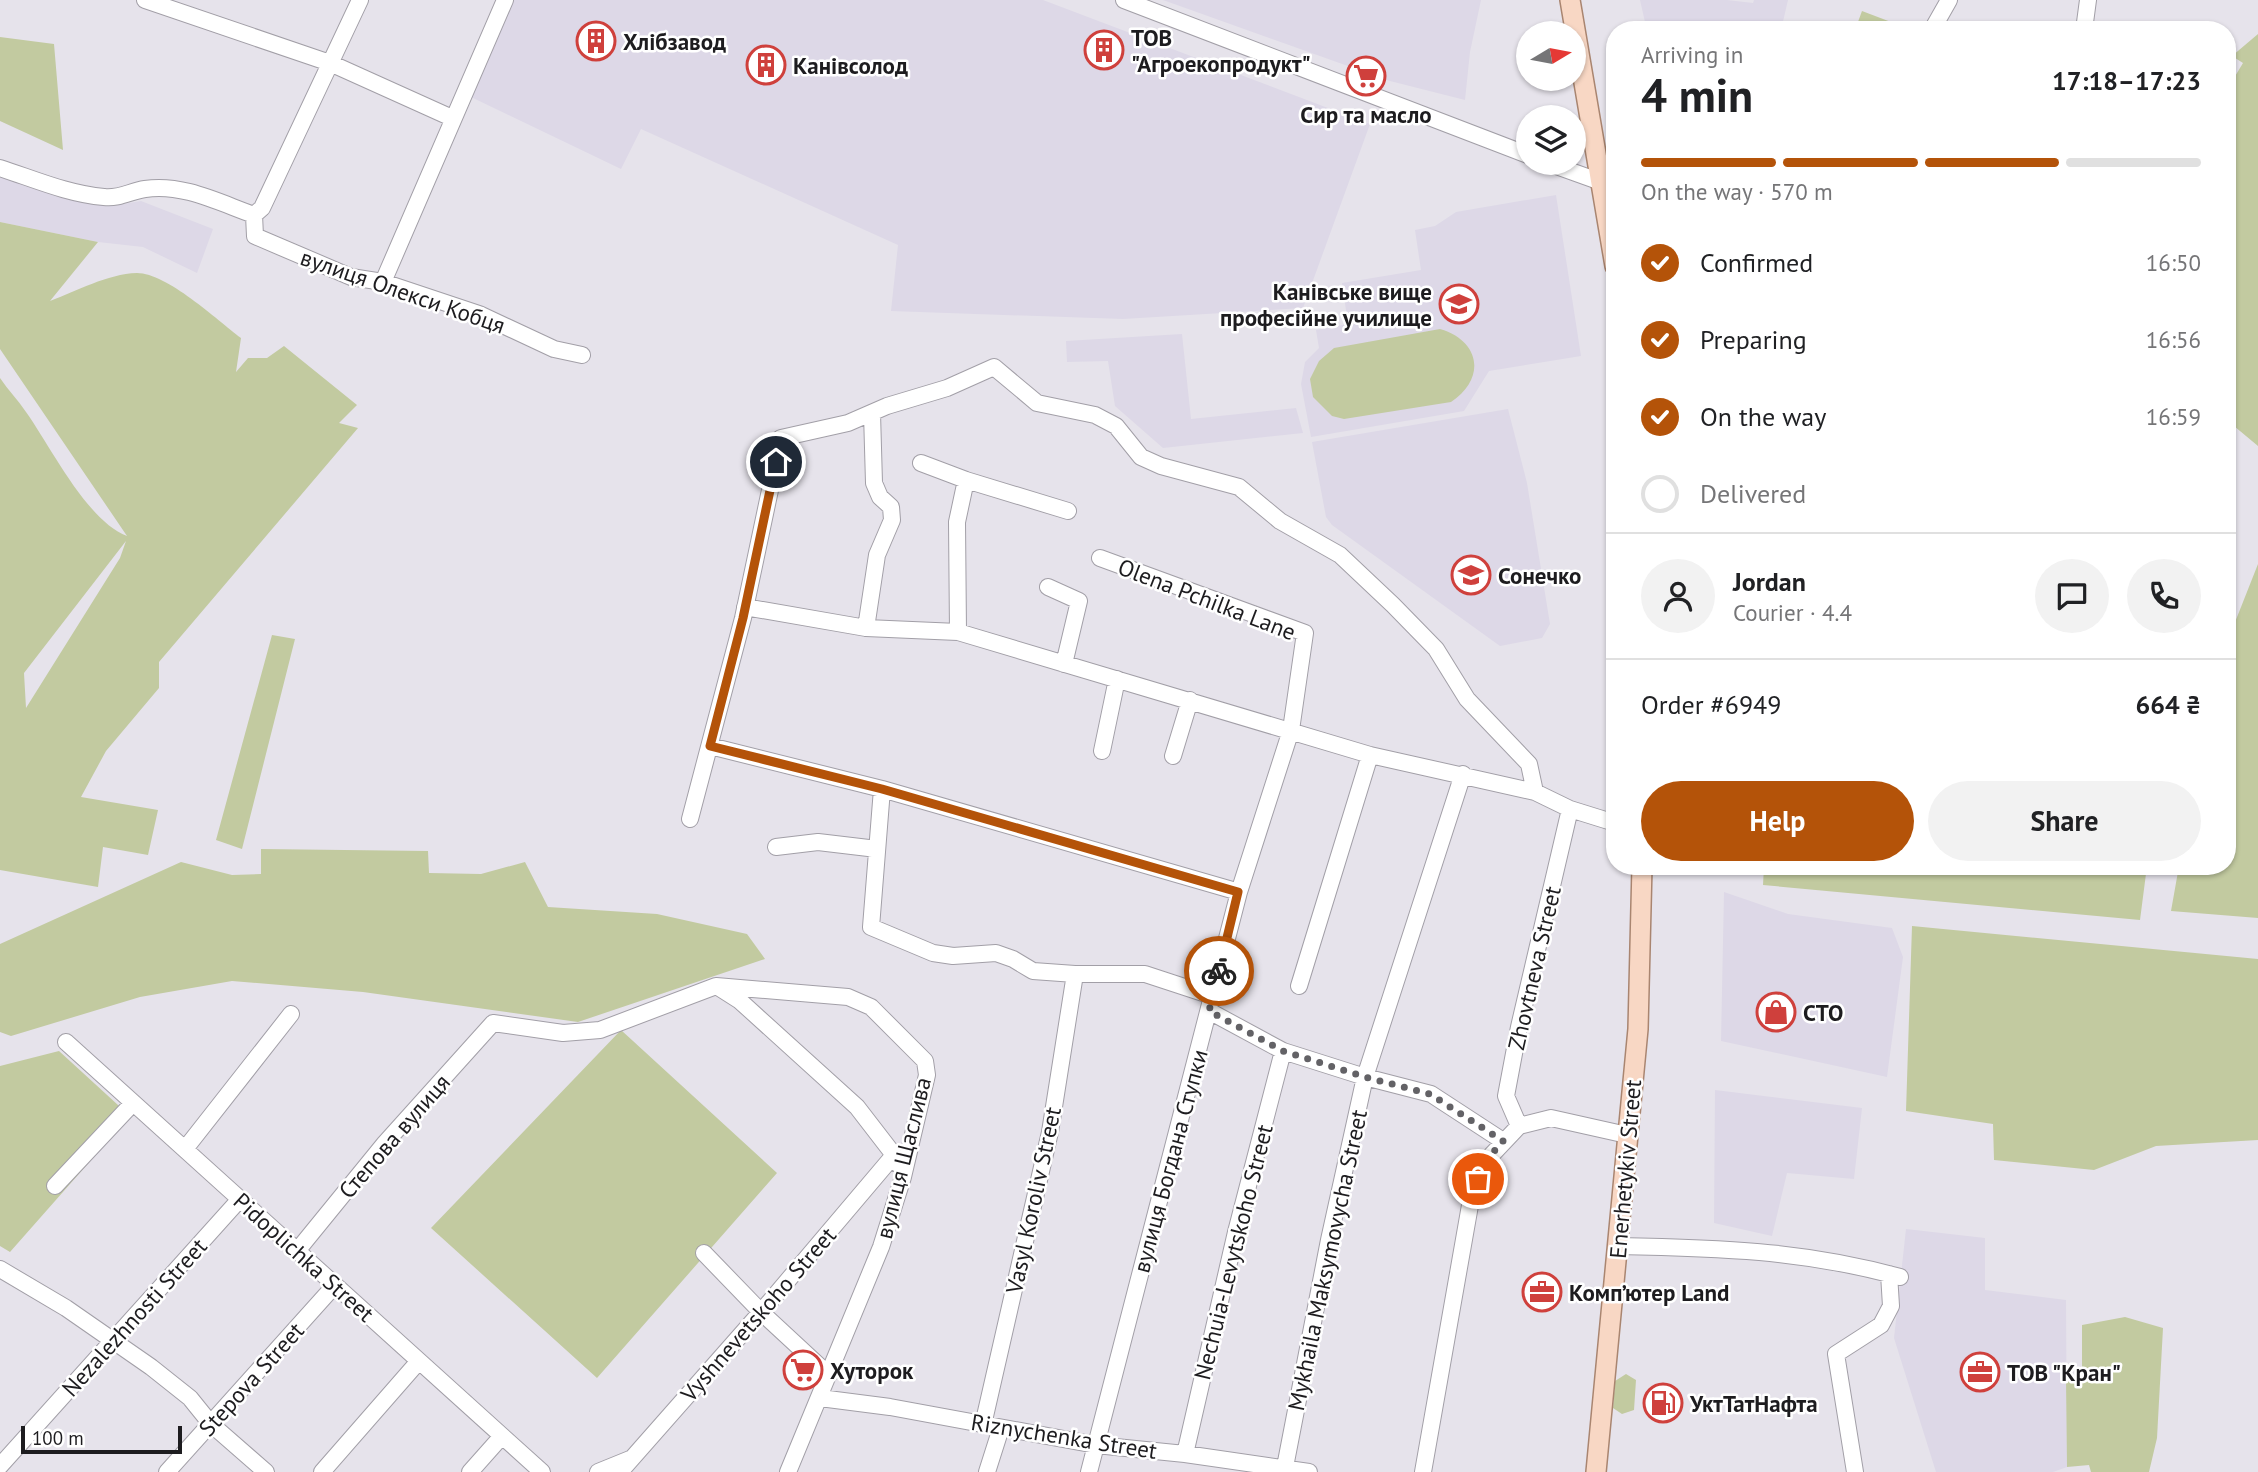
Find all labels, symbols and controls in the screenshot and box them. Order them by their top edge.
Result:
building icon: Хлібзавод [575,20,617,62]
north arrow [1516,21,1586,91]
map controls [1516,21,1586,175]
place label: ТОВ "Агроекопродукт" [1131,23,1311,78]
place label: Хлібзавод [623,27,726,56]
building icon: ТОВ "Агроекопродукт" [1083,29,1125,71]
text: Arriving in [1641,40,1743,69]
building icon: Канівсолод [745,44,787,86]
place label: Канівсолод [793,51,908,80]
supermarket icon: Сир та масло [1345,55,1387,97]
text: 17:18–17:23 [2052,64,2201,97]
text: 4 min [1641,65,1753,125]
place label: Сир та масло [1300,100,1432,129]
button: layers [1516,105,1586,175]
text: On the way · 570 m [1641,177,1833,206]
street label: вулиця Олекси Кобця [297,242,509,340]
icon: check [1641,244,1679,282]
text: Confirmed [1700,246,1813,279]
text: 16:50 [2146,248,2201,277]
place label: Канівське вище професійне училище [1220,277,1432,332]
school or university icon: Канівське вище професійне училище [1438,283,1480,325]
icon: check [1641,321,1679,359]
text: Preparing [1700,323,1807,356]
text: 16:56 [2146,325,2201,354]
icon: check [1641,398,1679,436]
text: On the way [1700,400,1826,433]
text: 16:59 [2146,402,2201,431]
pin [746,432,806,492]
icon: home [757,443,795,481]
text: Delivered [1700,477,1806,510]
street label: Olena Pchilka Lane [1114,552,1300,646]
school or university icon: Сонечко [1450,554,1492,596]
button: person [1641,559,1715,633]
button: chat [2035,559,2109,633]
button: phone [2127,559,2201,633]
place label: Сонечко [1498,561,1581,590]
text: Jordan [1733,565,1806,598]
text: Courier · 4.4 [1733,598,1852,627]
text: Order #6949 [1641,688,1781,721]
text: 664 ₴ [2135,688,2201,721]
button: Help [1641,781,1914,861]
button: Share [1928,781,2201,861]
street label: Zhovtneva Street [1501,883,1567,1053]
courier [1184,936,1254,1006]
icon: bike [1200,952,1238,990]
shop icon: СТО [1755,991,1797,1033]
place label: СТО [1803,998,1843,1027]
street label: вулиця Богдана Ступки [1126,1046,1214,1276]
street label: Степова вулиця [332,1068,456,1204]
street label: вулиця Щаслива [869,1074,937,1242]
street label: Enerhetykiv Street [1603,1078,1647,1260]
street label: Vasyl Koroliv Street [999,1104,1067,1297]
street label: Mykhaila Maksymovycha Street [1281,1107,1373,1413]
street label: Nechuia-Levytskoho Street [1187,1121,1279,1383]
pin [1448,1149,1508,1209]
icon: bag [1459,1160,1497,1198]
street label: Pidoplichka Street [228,1186,380,1328]
street label: Vyshnevetskoho Street [674,1221,842,1408]
street label: Nezalezhnosti Street [55,1232,213,1402]
office icon: Комп’ютер Land [1521,1271,1563,1313]
place label: Комп’ютер Land [1569,1278,1729,1307]
street label: Stepova Street [192,1316,310,1442]
supermarket icon: Хуторок [782,1349,824,1391]
office icon: ТОВ "Кран" [1959,1351,2001,1393]
place label: Хуторок [830,1356,914,1385]
place label: ТОВ "Кран" [2007,1358,2121,1387]
fuel station icon: УктТатНафта [1642,1382,1684,1424]
place label: УктТатНафта [1689,1389,1818,1418]
street label: Riznychenka Street [969,1407,1159,1465]
scale bar [21,1423,182,1455]
text: 100 m [32,1426,84,1450]

